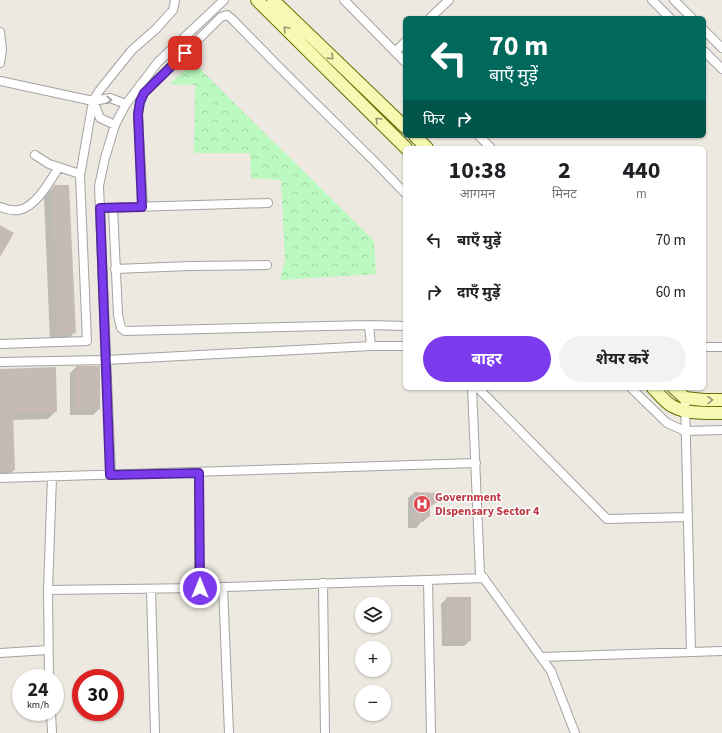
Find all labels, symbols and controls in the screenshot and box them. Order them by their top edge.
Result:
one-way arrow [283,26,291,34]
text: 70 m [489,26,548,66]
icon: left [423,32,475,84]
pin [168,36,202,70]
icon: arrive [174,42,196,64]
one-way arrow [326,52,334,59]
text: बाएँ मुड़ें [489,63,538,88]
one-way arrow [106,96,113,105]
icon: right [453,108,475,130]
text: फिर [423,109,445,130]
one-way arrow [375,118,383,125]
text: 10:38 [449,153,506,188]
text: 2 [558,153,571,188]
text: 440 [622,153,660,188]
text: आगमन [460,185,495,203]
text: मिनट [552,185,577,203]
text: m [636,185,647,203]
icon: left [423,229,445,251]
text: बाएँ मुड़ें [457,230,501,251]
text: 70 m [656,230,686,251]
icon: right [423,281,445,303]
text: दाएँ मुड़ें [457,282,500,303]
text: 60 m [656,282,686,303]
button: बाहर [423,336,551,382]
button: शेयर करें [559,336,686,382]
one-way arrow [707,396,713,404]
place label: Government Dispensary Sector 4 [435,489,540,520]
hospital icon: Government Dispensary Sector 4 [412,494,432,514]
position arrow [179,567,221,609]
map controls [355,597,391,721]
button: layers [355,597,391,633]
button: + [355,641,391,677]
speed limit sign: 30 [72,669,124,721]
text: 24 [27,676,49,704]
button: − [355,685,391,721]
text: km/h [27,698,49,712]

